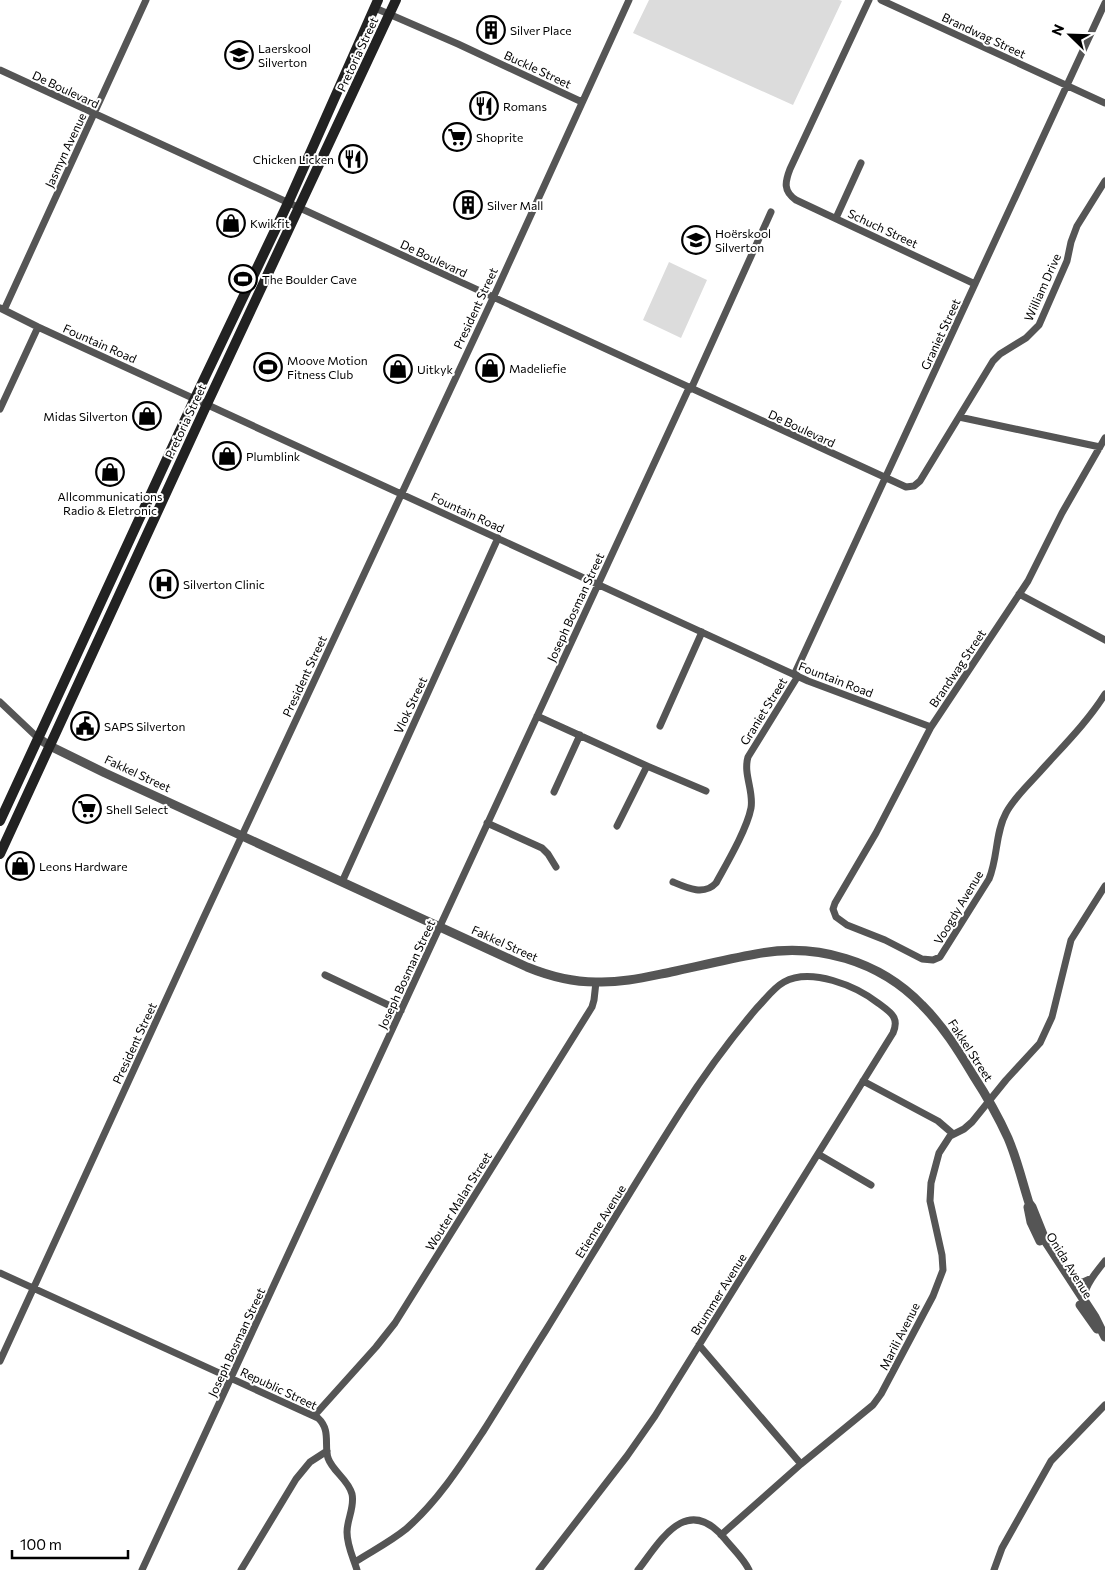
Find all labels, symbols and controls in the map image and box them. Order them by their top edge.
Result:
street label: Brandwag Street [940,9,1028,61]
north arrow [1045,10,1095,60]
street label: Pretoria Street [334,14,380,94]
building icon: Silver Place [476,15,506,45]
text: N [1048,22,1067,38]
place label: Silver Place [510,23,572,37]
school or university icon: Laerskool Silverton [224,40,254,70]
place label: Laerskool Silverton [258,41,311,69]
street label: Buckle Street [502,47,574,91]
street label: De Boulevard [30,67,102,111]
restaurant icon: Romans [469,91,499,121]
place label: Romans [503,99,547,113]
street label: Jasmyn Avenue [42,110,89,190]
supermarket icon: Shoprite [442,122,472,152]
place label: Shoprite [476,130,523,144]
restaurant icon: Chicken Licken [338,144,368,174]
place label: Chicken Licken [253,152,334,166]
building icon: Silver Mall [453,190,483,220]
place label: Silver Mall [487,198,543,212]
street label: Schuch Street [846,206,920,250]
shop icon: Kwikfit [216,208,246,238]
place label: Kwikfit [250,216,290,230]
school or university icon: Hoërskool Silverton [681,225,711,255]
place label: Hoërskool Silverton [715,226,771,254]
street label: De Boulevard [398,236,470,280]
street label: William Drive [1021,251,1063,323]
sports icon: The Boulder Cave [228,264,258,294]
street label: President Street [450,265,500,351]
place label: The Boulder Cave [262,272,357,286]
street label: Graniet Street [917,296,963,372]
street label: Fountain Road [61,321,139,365]
sports icon: Moove Motion Fitness Club [253,352,283,382]
place label: Moove Motion Fitness Club [287,353,368,381]
shop icon: Madeliefie [475,353,505,383]
shop icon: Uitkyk [383,354,413,384]
place label: Madeliefie [509,361,566,375]
place label: Uitkyk [417,362,453,376]
street label: Pretoria Street [162,381,208,461]
shop icon: Midas Silverton [132,401,162,431]
street label: De Boulevard [766,406,838,450]
place label: Midas Silverton [43,409,128,423]
shop icon: Plumblink [212,441,242,471]
place label: Plumblink [246,449,301,463]
shop icon: Allcommunications Radio & Eletronic [95,457,125,487]
place label: Allcommunications Radio & Eletronic [58,489,162,517]
street label: Fountain Road [429,489,507,535]
street label: Joseph Bosman Street [544,550,607,664]
hospital icon: Silverton Clinic [149,569,179,599]
place label: Silverton Clinic [183,577,265,591]
street label: Brandwag Street [926,626,988,710]
street label: President Street [279,633,329,719]
street label: Fountain Road [797,658,875,700]
street label: Vlok Street [391,674,429,736]
street label: Graniet Street [737,675,789,747]
public building icon: SAPS Silverton [70,711,100,741]
place label: SAPS Silverton [104,719,185,733]
street label: Fakkel Street [103,752,173,794]
supermarket icon: Shell Select [72,794,102,824]
place label: Shell Select [106,802,168,816]
shop icon: Leons Hardware [5,851,35,881]
place label: Leons Hardware [39,859,127,873]
street label: Voogdy Avenue [930,868,986,946]
street label: Joseph Bosman Street [375,917,438,1031]
street label: Fakkel Street [470,922,540,964]
street label: President Street [109,1000,159,1086]
street label: Fakkel Street [946,1016,996,1084]
street label: Wouter Malan Street [422,1149,494,1253]
street label: Etienne Avenue [572,1182,628,1260]
street label: Onida Avenue [1044,1229,1096,1301]
street label: Brummer Avenue [687,1251,749,1337]
street label: Joseph Bosman Street [205,1285,268,1399]
street label: Marili Avenue [876,1300,922,1372]
street label: Republic Street [238,1364,320,1412]
scale bar [12,1528,129,1560]
text: 100 m [20,1535,62,1553]

